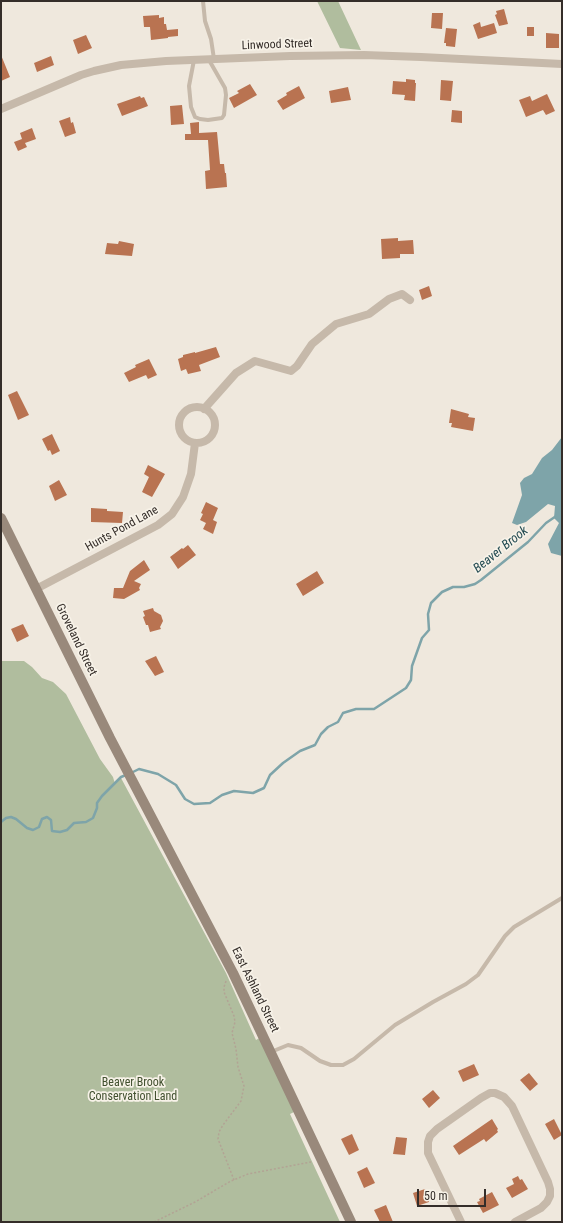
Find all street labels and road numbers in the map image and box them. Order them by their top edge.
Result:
street label: Linwood Street [241,37,313,53]
street label: Hunts Pond Lane [83,503,161,555]
street label: Groveland Street [52,602,100,678]
street label: East Ashland Street [228,945,282,1035]

